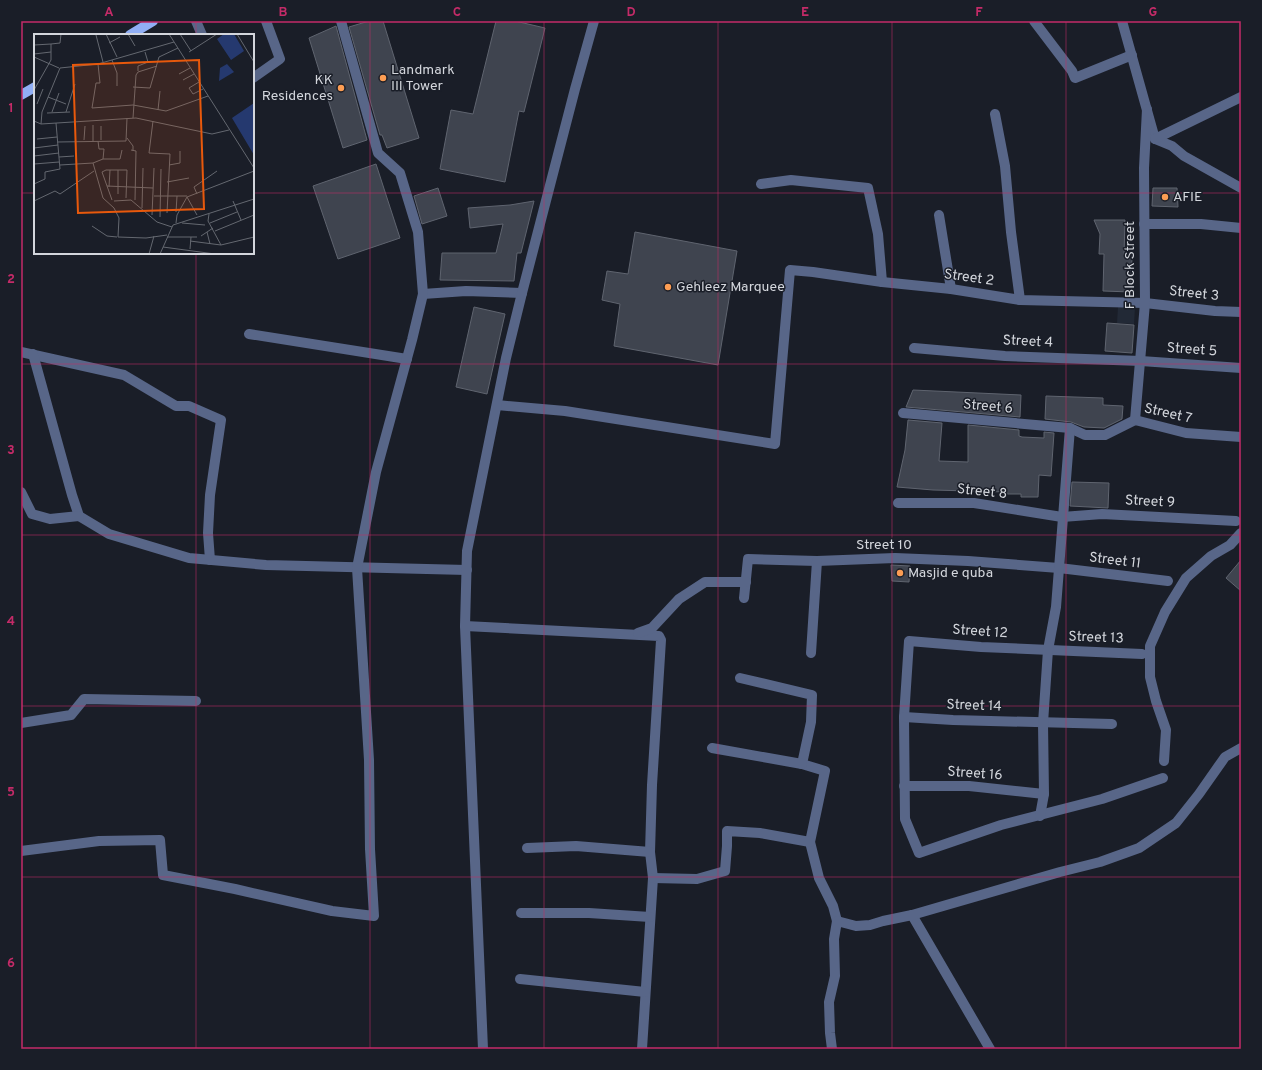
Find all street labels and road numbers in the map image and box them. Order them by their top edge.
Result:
street label: F Block Street [1122,221,1139,309]
street label: Street 2 [943,266,995,290]
street label: Street 3 [1168,283,1220,305]
street label: Street 4 [1002,332,1054,352]
street label: Street 5 [1166,340,1218,360]
street label: Street 6 [962,396,1014,418]
street label: Street 7 [1142,400,1194,428]
street label: Street 8 [956,481,1008,503]
street label: Street 9 [1124,492,1176,512]
street label: Street 10 [856,537,912,554]
street label: Street 11 [1088,549,1142,573]
street label: Street 12 [952,622,1008,642]
street label: Street 13 [1068,629,1124,647]
street label: Street 14 [946,697,1002,715]
street label: Street 16 [947,764,1003,784]

